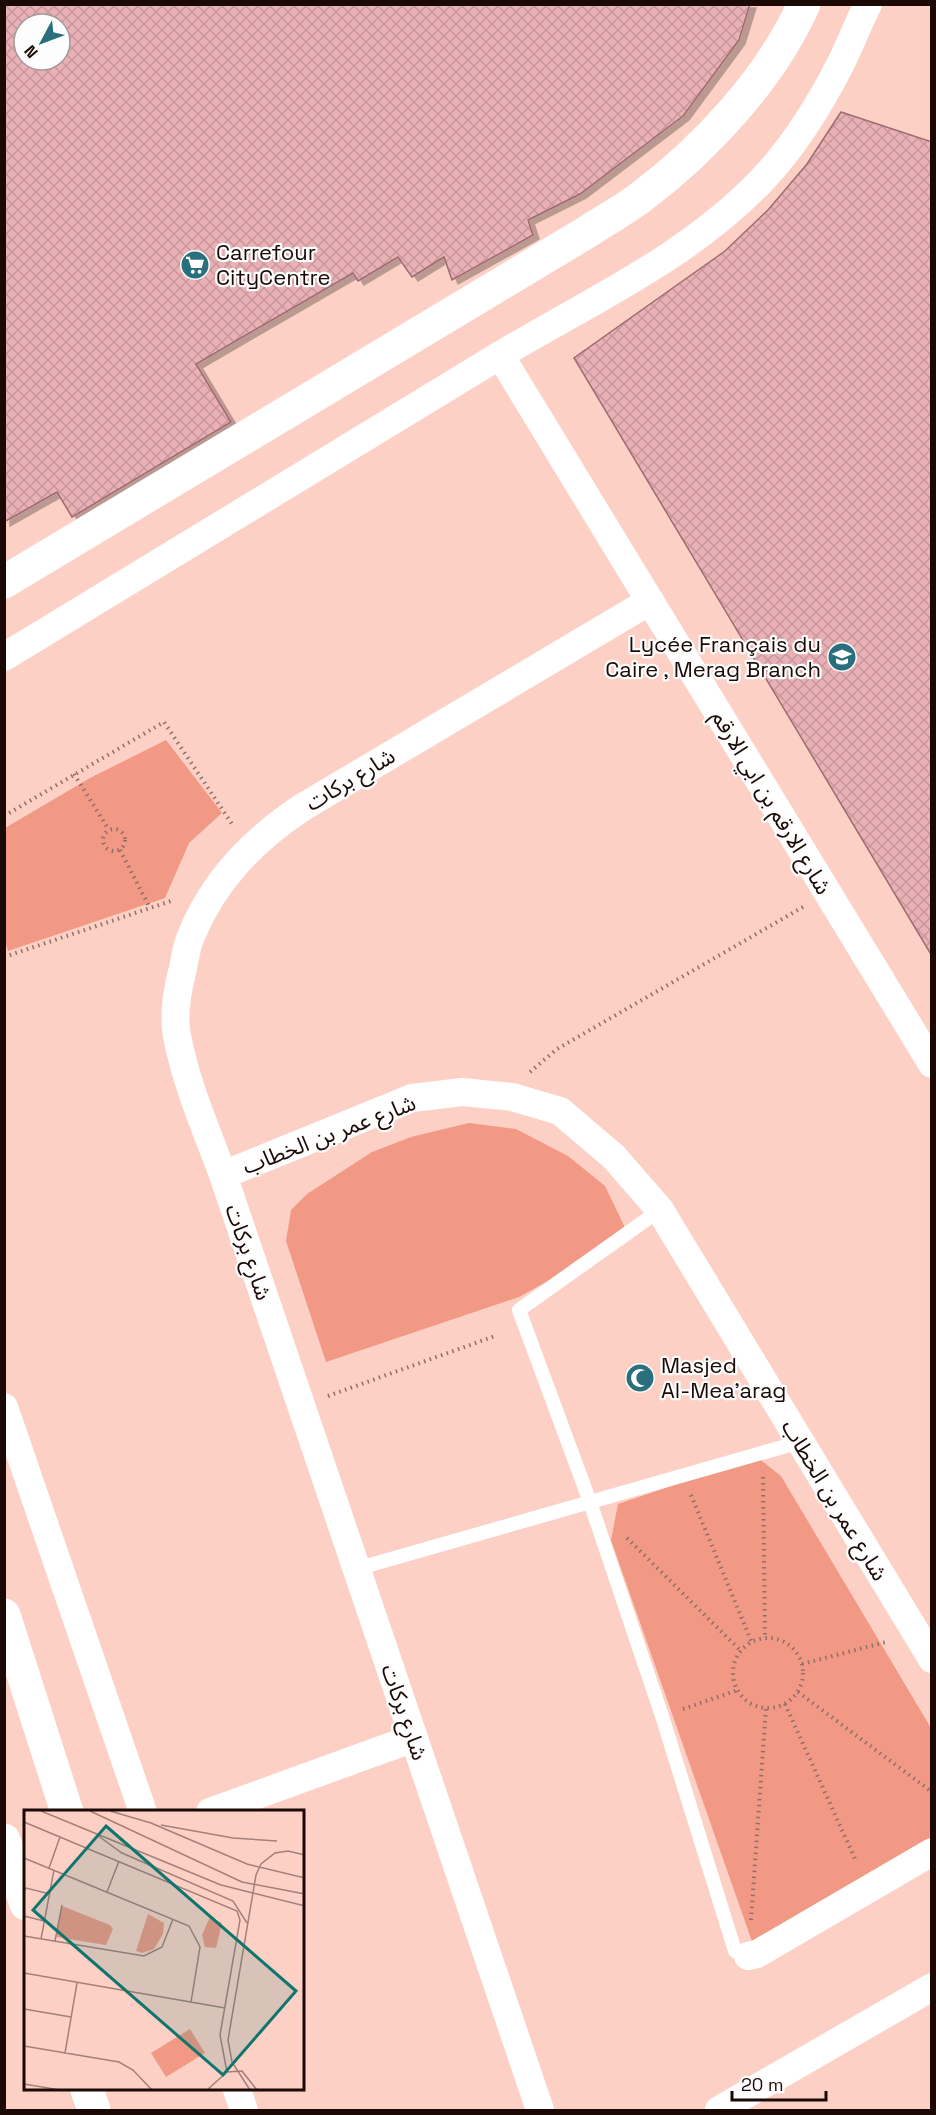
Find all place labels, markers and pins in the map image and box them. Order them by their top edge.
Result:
place label: Carrefour CityCentre [216,238,330,291]
supermarket icon: Carrefour CityCentre [179,249,211,281]
place label: Lycée Français du Caire , Merag Branch [605,630,821,683]
school or university icon: Lycée Français du Caire , Merag Branch [826,641,858,673]
place label: Masjed Al-Mea'arag [661,1351,786,1404]
mosque icon: Masjed Al-Mea'arag [624,1362,656,1394]

